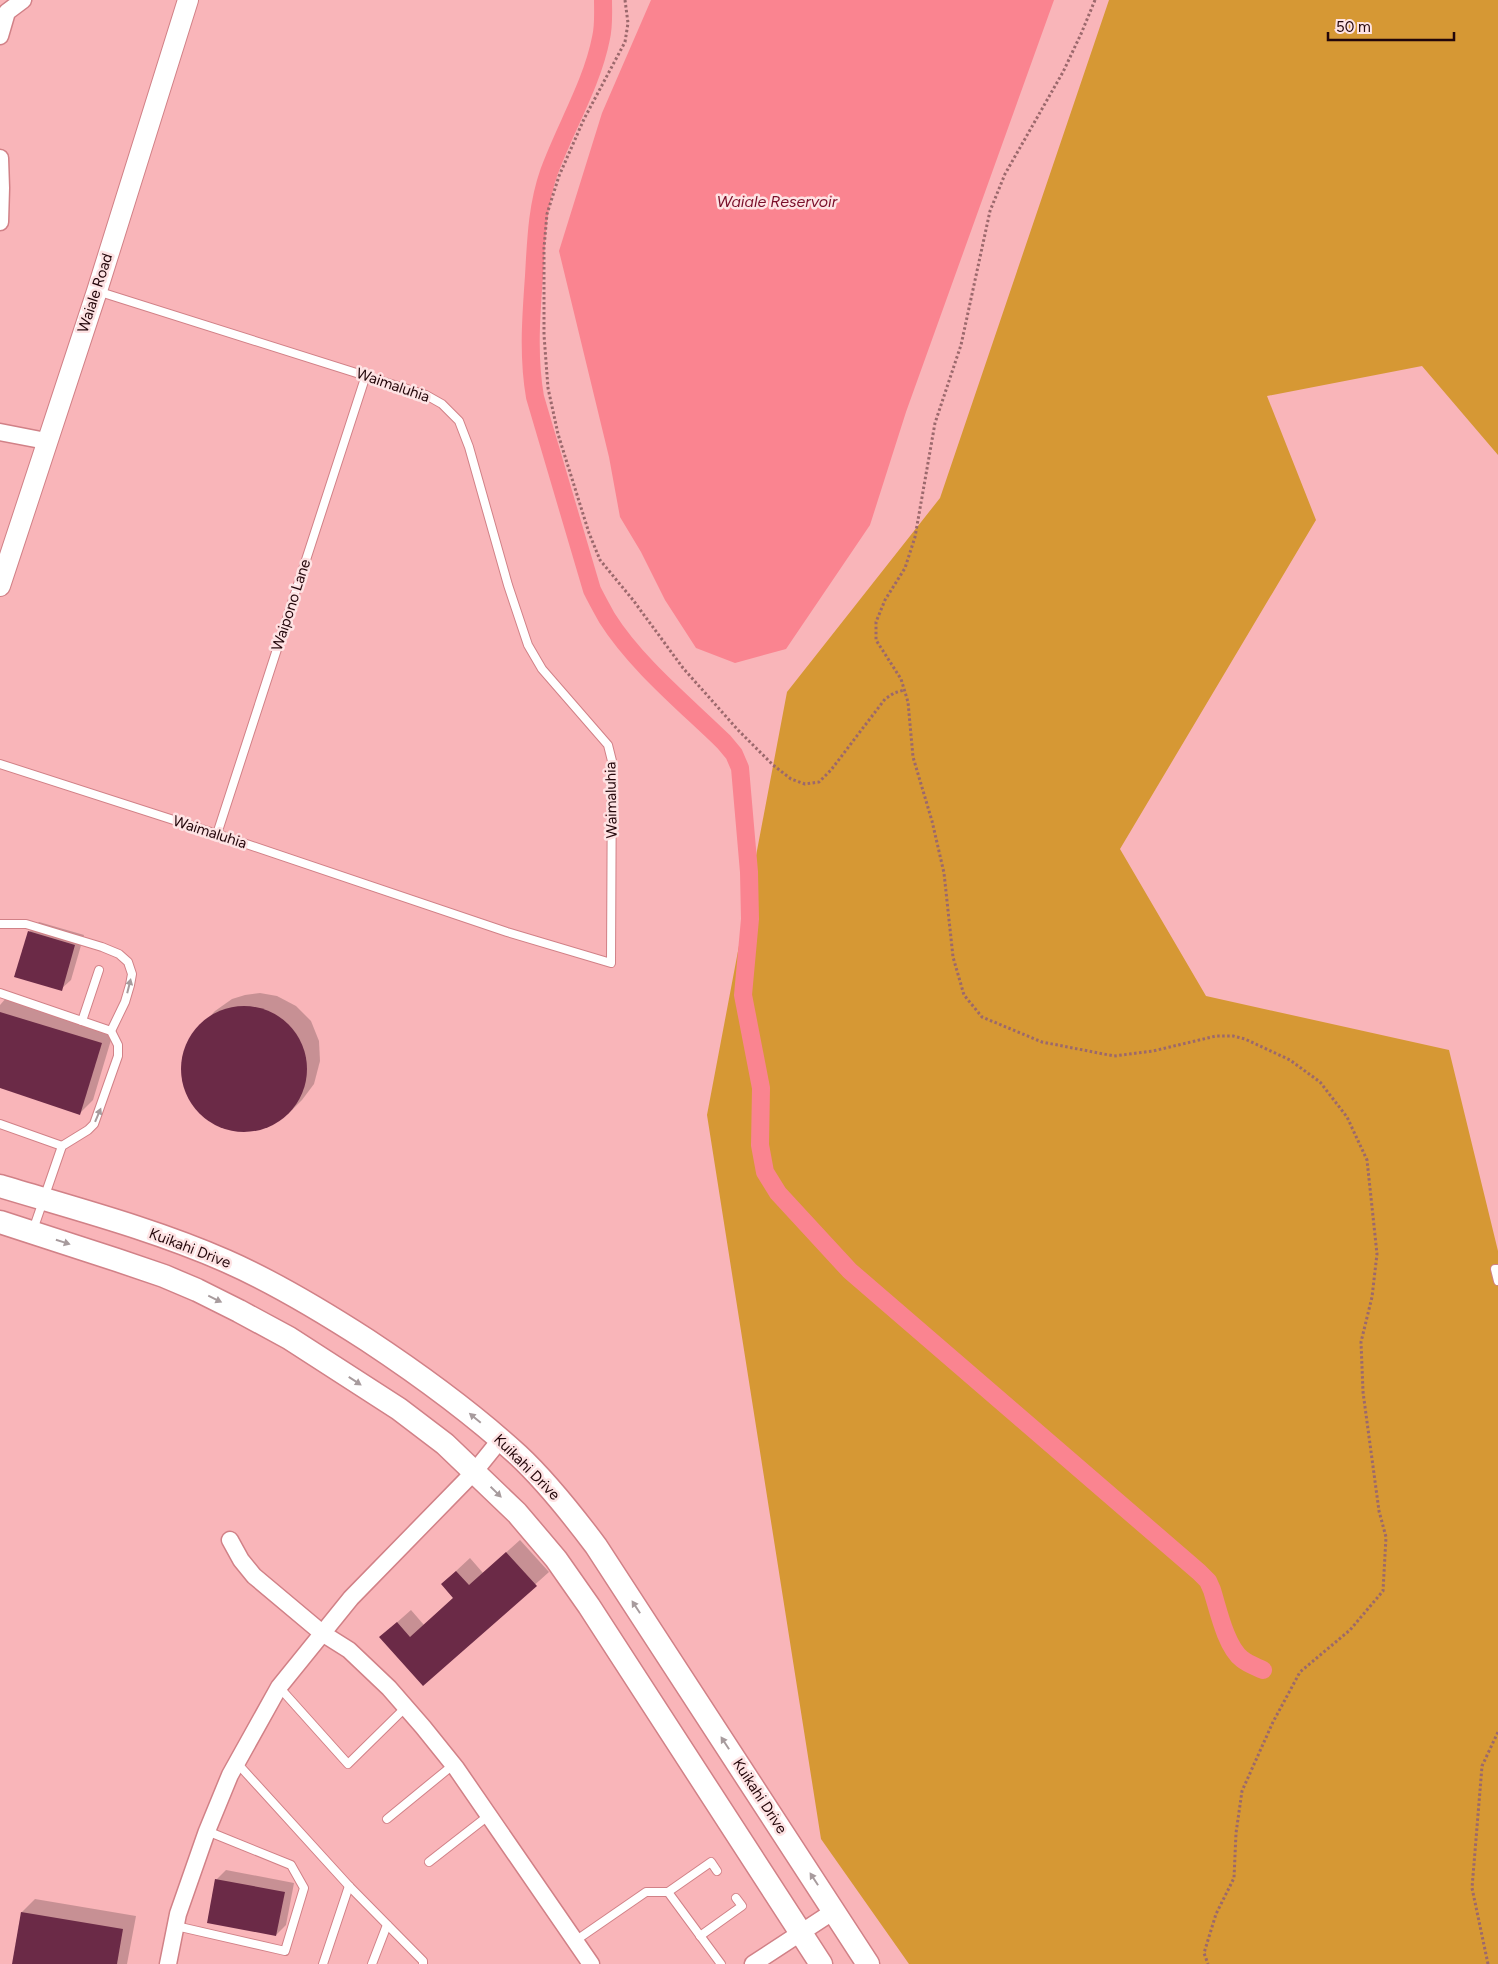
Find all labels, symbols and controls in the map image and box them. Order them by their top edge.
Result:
scale bar [1328,10,1454,42]
text: 50 m [1336,18,1371,36]
water label: Waiale Reservoir [717,192,838,211]
street label: Waiale Road [74,251,116,335]
street label: Waimaluhia [354,364,432,406]
street label: Waipono Lane [268,557,314,653]
street label: Waimaluhia [601,762,621,838]
street label: Waimaluhia [171,812,249,852]
one-way arrow [125,979,133,994]
one-way arrow [94,1108,102,1122]
street label: Kuikahi Drive [147,1224,233,1272]
one-way arrow [56,1238,71,1246]
one-way arrow [208,1295,222,1303]
one-way arrow [349,1376,362,1385]
one-way arrow [468,1412,481,1423]
street label: Kuikahi Drive [490,1430,564,1504]
one-way arrow [490,1486,502,1498]
one-way arrow [631,1600,641,1613]
one-way arrow [720,1736,730,1749]
street label: Kuikahi Drive [729,1755,791,1837]
one-way arrow [809,1872,818,1886]

